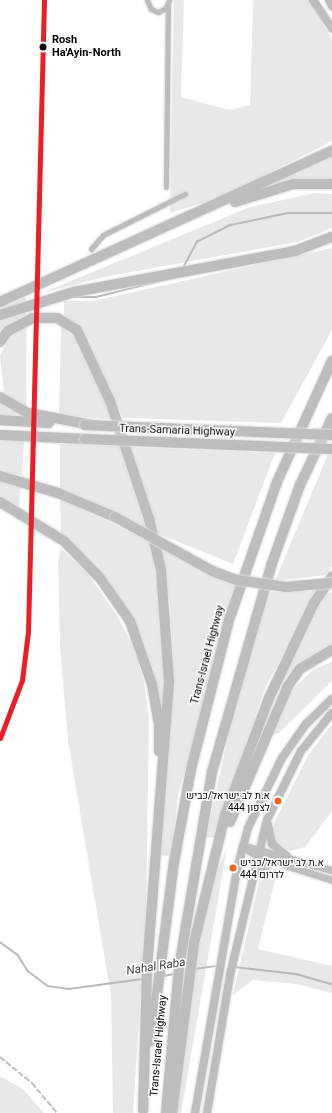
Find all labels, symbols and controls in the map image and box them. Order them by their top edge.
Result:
place label: Rosh Ha'Ayin-North [52,34,121,60]
marker: Rosh Ha'Ayin-North [36,40,50,54]
street label: Trans-Samaria Highway [119,422,235,440]
street label: Trans-Israel Highway [188,604,228,706]
place label: א.ת לב ישראל/כביש 444 לצפון [186,789,270,812]
marker: א.ת לב ישראל/כביש 444 לצפון [273,796,283,806]
place label: א.ת לב ישראל/כביש 444 לדרום [240,856,324,880]
marker: א.ת לב ישראל/כביש 444 לדרום [228,863,238,873]
water label: Nahal Raba [125,955,187,979]
street label: Trans-Israel Highway [148,995,170,1097]

